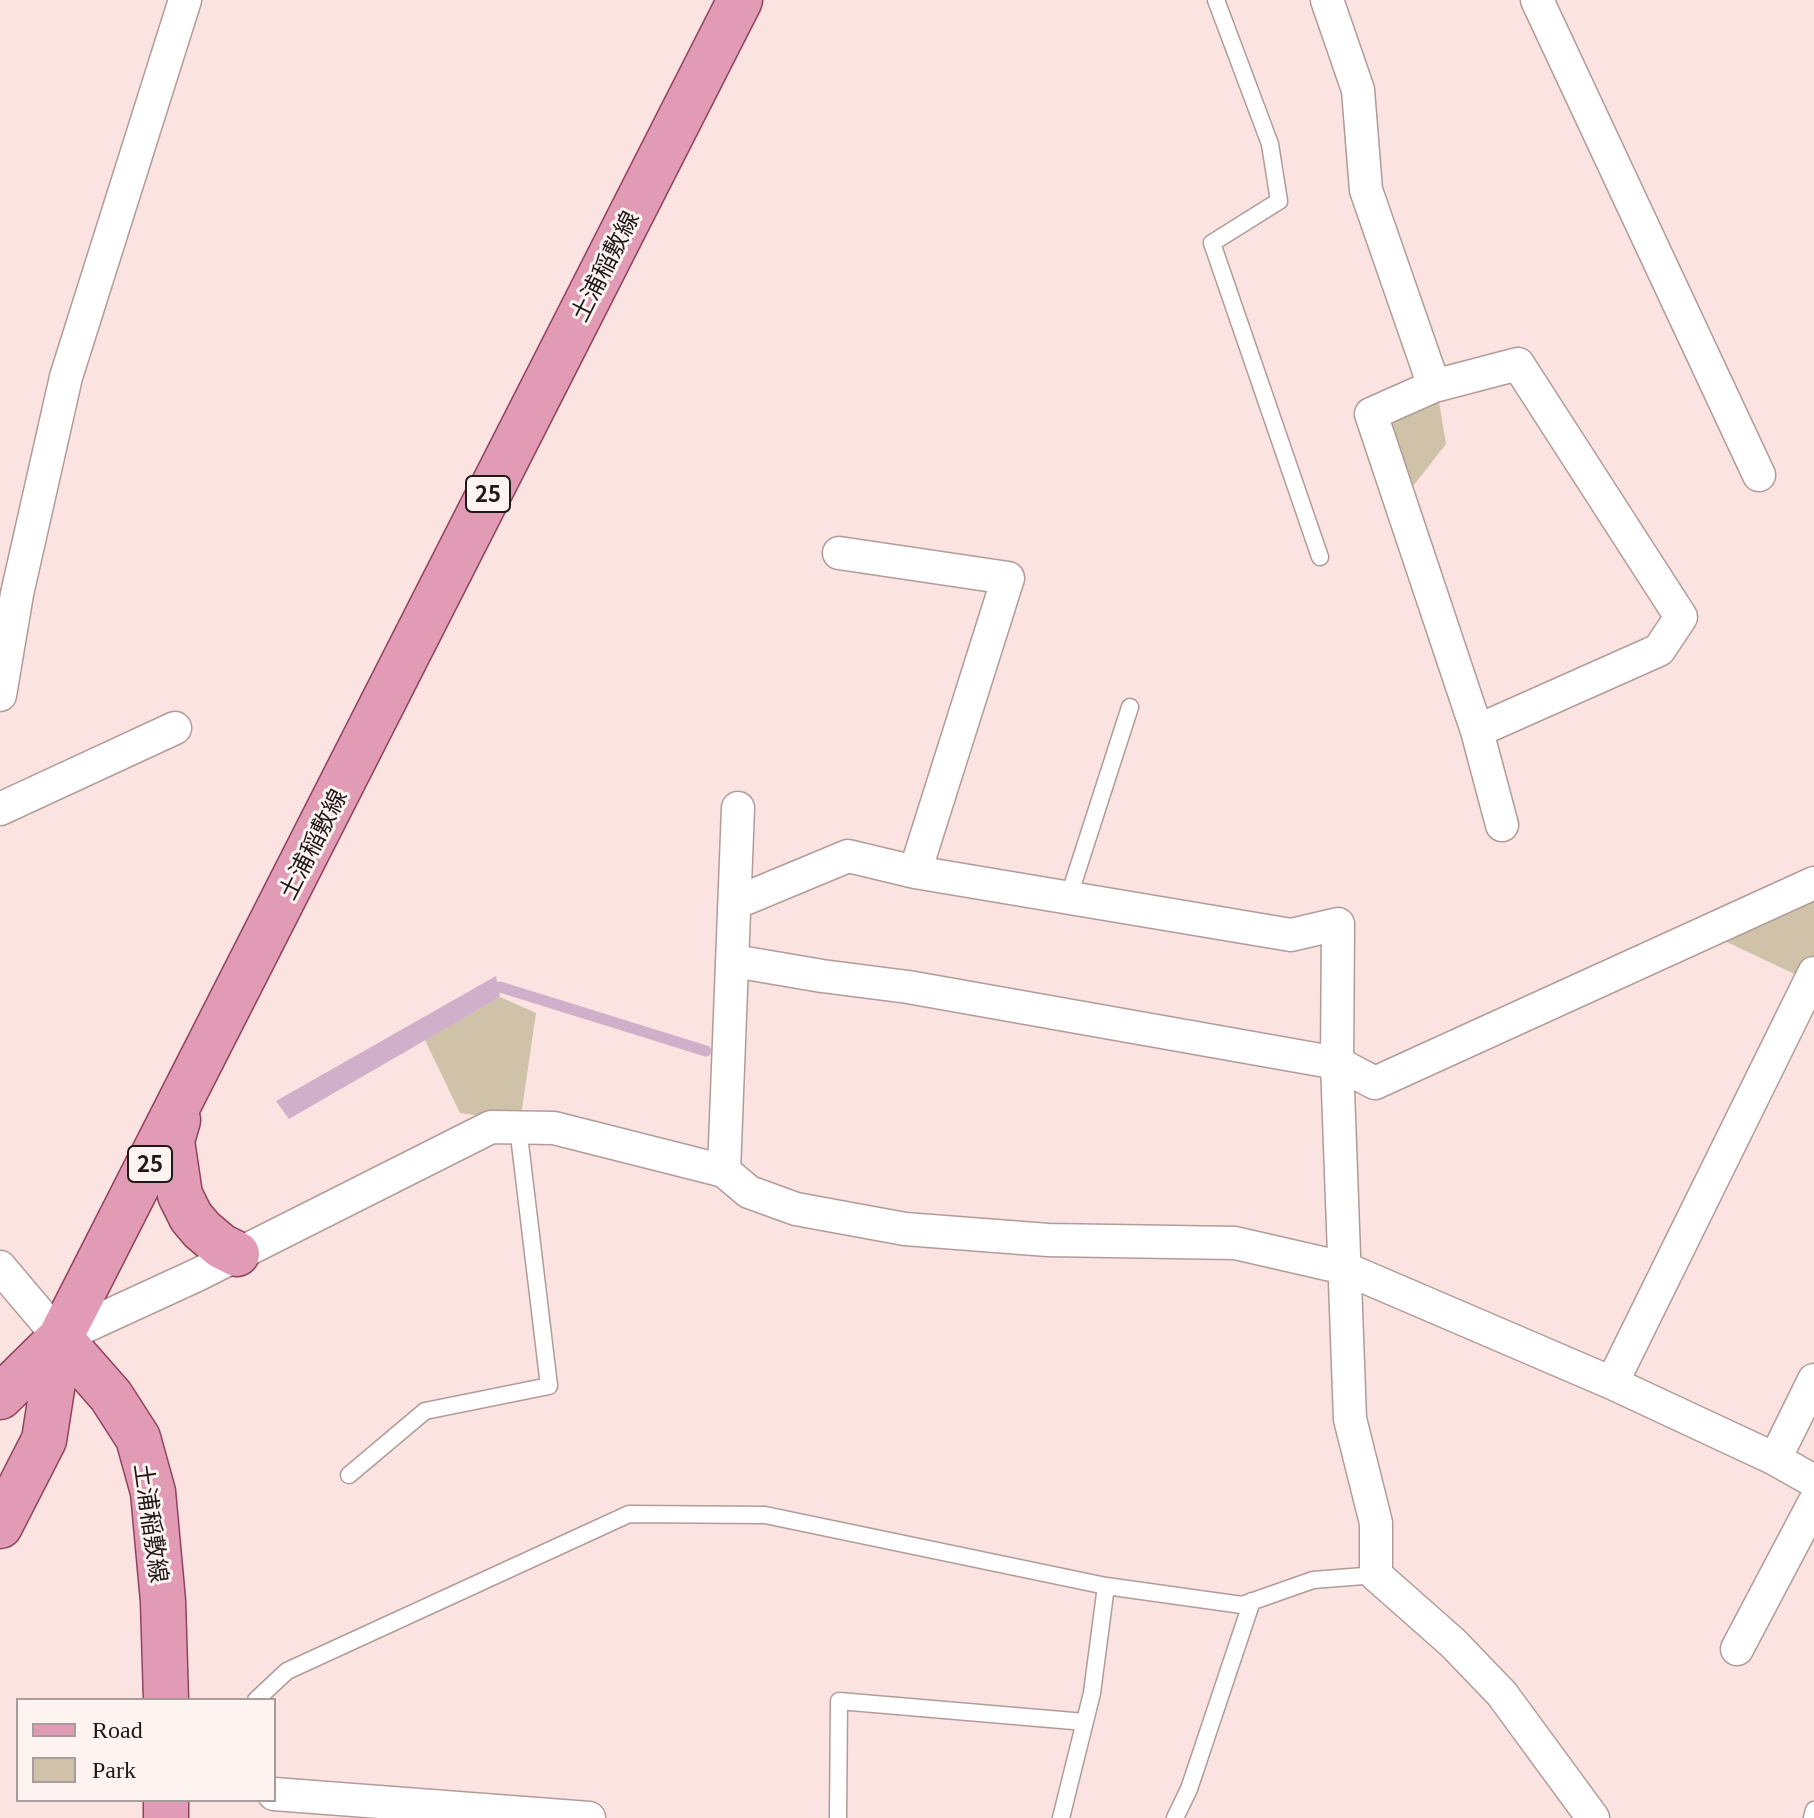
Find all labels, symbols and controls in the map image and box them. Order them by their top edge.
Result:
street label: 土浦稲敷線 [564,206,644,326]
road number: 25 [466,476,510,512]
street label: 土浦稲敷線 [272,784,352,904]
road number: 25 [128,1146,172,1182]
street label: 土浦稲敷線 [129,1462,175,1584]
legend [16,1698,276,1802]
text: Road [92,1717,143,1743]
text: Park [92,1757,136,1783]

